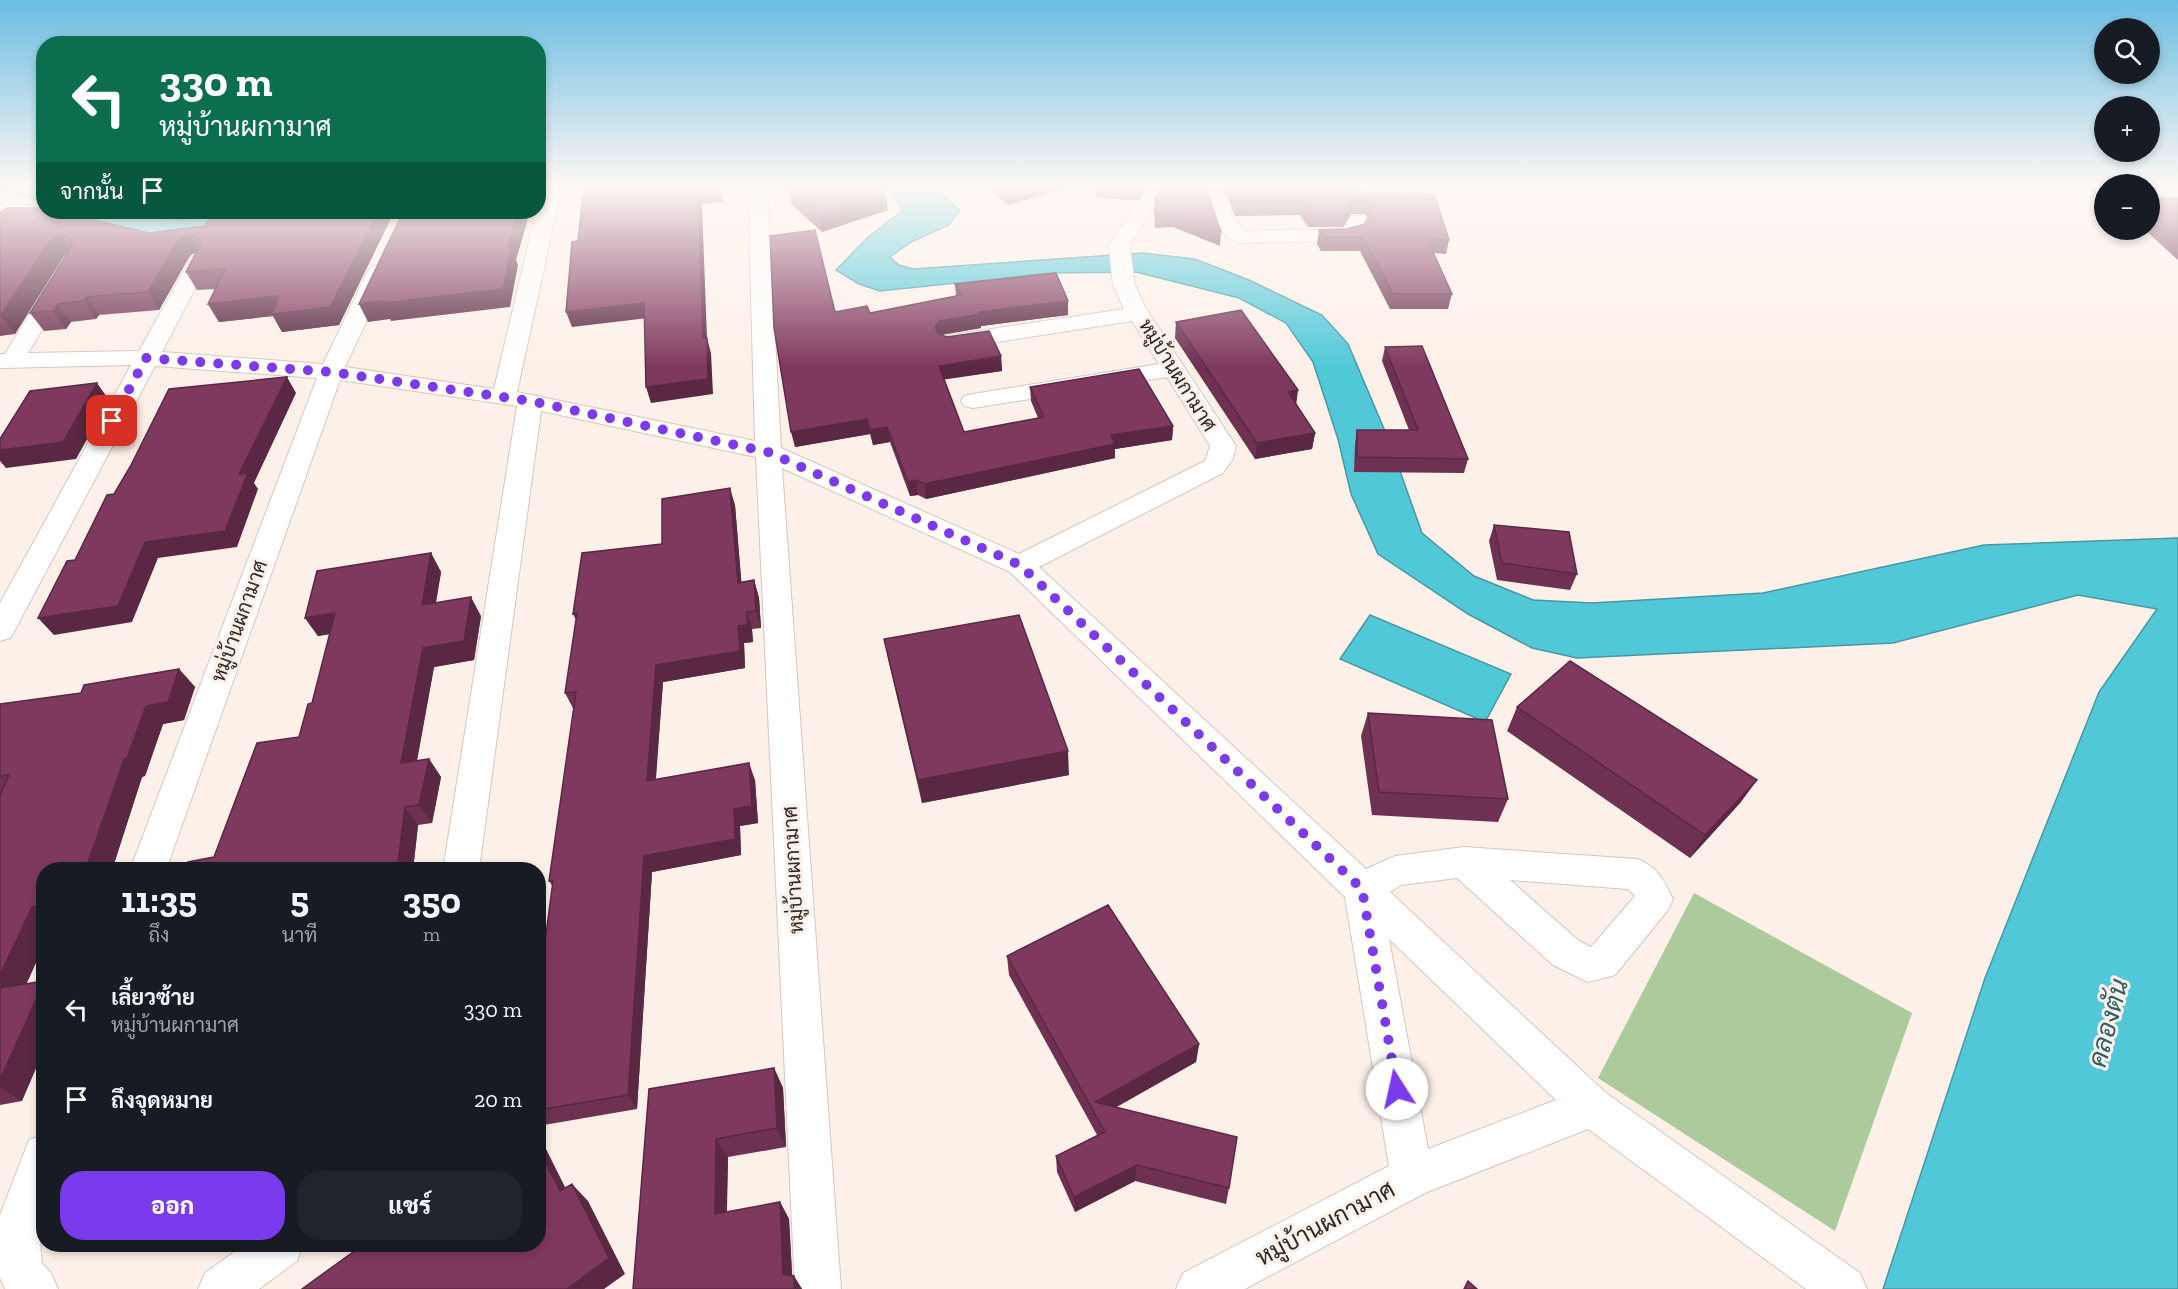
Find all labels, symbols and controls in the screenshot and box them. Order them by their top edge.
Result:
map controls [2094,18,2160,240]
button: search [2094,18,2160,84]
text: 330 m [159,56,273,107]
icon: left [60,60,138,138]
button: + [2094,96,2160,162]
text: หมู่บ้านผกามาศ [159,111,332,143]
icon: arrive [136,174,169,207]
button: − [2094,174,2160,240]
text: จากนั้น [60,178,124,205]
street label: หมู่บ้านผกามาศ [1131,314,1222,437]
pin [86,395,137,446]
icon: arrive [95,404,128,437]
street label: หมู่บ้านผกามาศ [206,557,275,686]
street label: หมู่บ้านผกามาศ [778,805,811,935]
text: 11:35 [121,878,197,921]
text: 5 [290,878,309,921]
text: 350 [402,879,461,922]
text: m [423,922,440,946]
text: ถึง [149,923,169,947]
text: นาที [282,923,317,947]
water label: คลองตัน [2081,975,2135,1071]
text: เลี้ยวซ้าย [111,984,195,1011]
icon: left [60,993,93,1026]
text: 330 m [464,996,522,1023]
text: หมู่บ้านผกามาศ [111,1013,239,1037]
position arrow [1365,1057,1429,1121]
icon: arrive [60,1083,93,1116]
text: 20 m [474,1086,522,1113]
text: ถึงจุดหมาย [111,1087,213,1114]
button: ออก [60,1171,285,1240]
button: แชร์ [297,1171,522,1240]
street label: หมู่บ้านผกามาศ [1250,1174,1401,1275]

